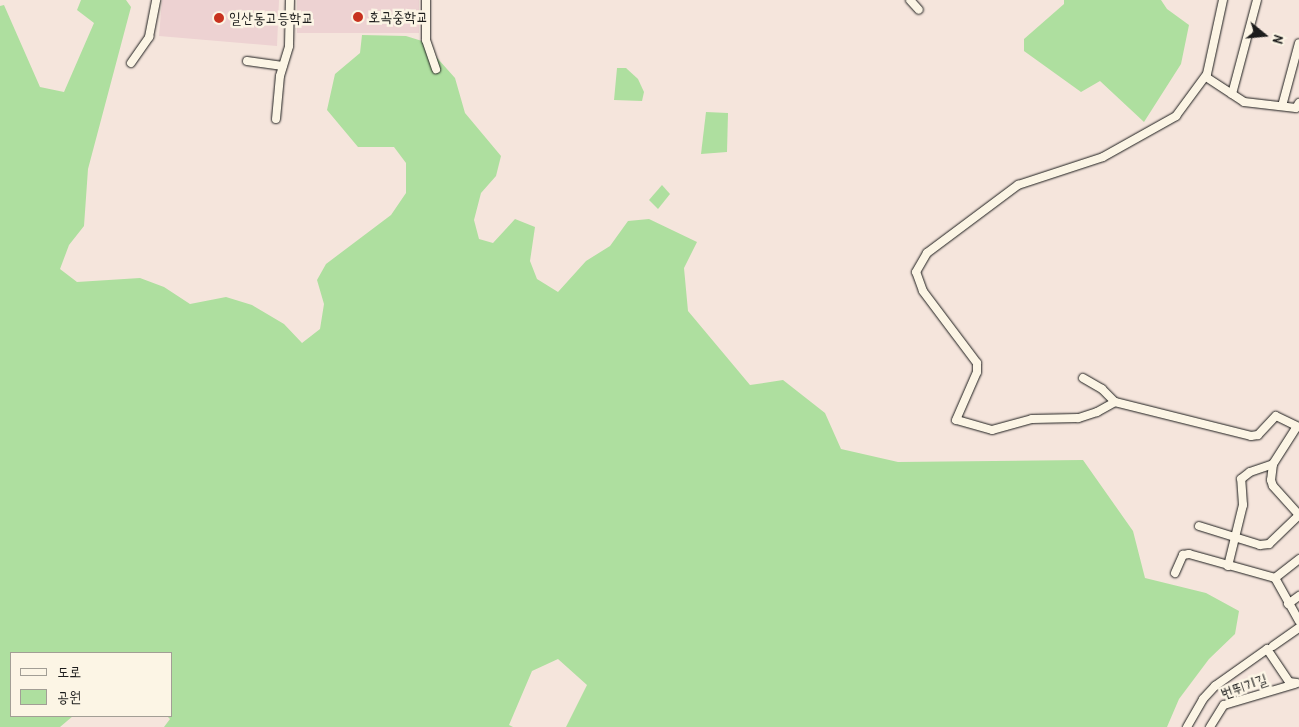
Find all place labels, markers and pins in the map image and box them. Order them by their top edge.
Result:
place label: 호곡중학교 [368,8,428,26]
place label: 일산동고등학교 [229,9,313,27]
marker: 호곡중학교 [352,11,364,23]
marker: 일산동고등학교 [213,12,225,24]

